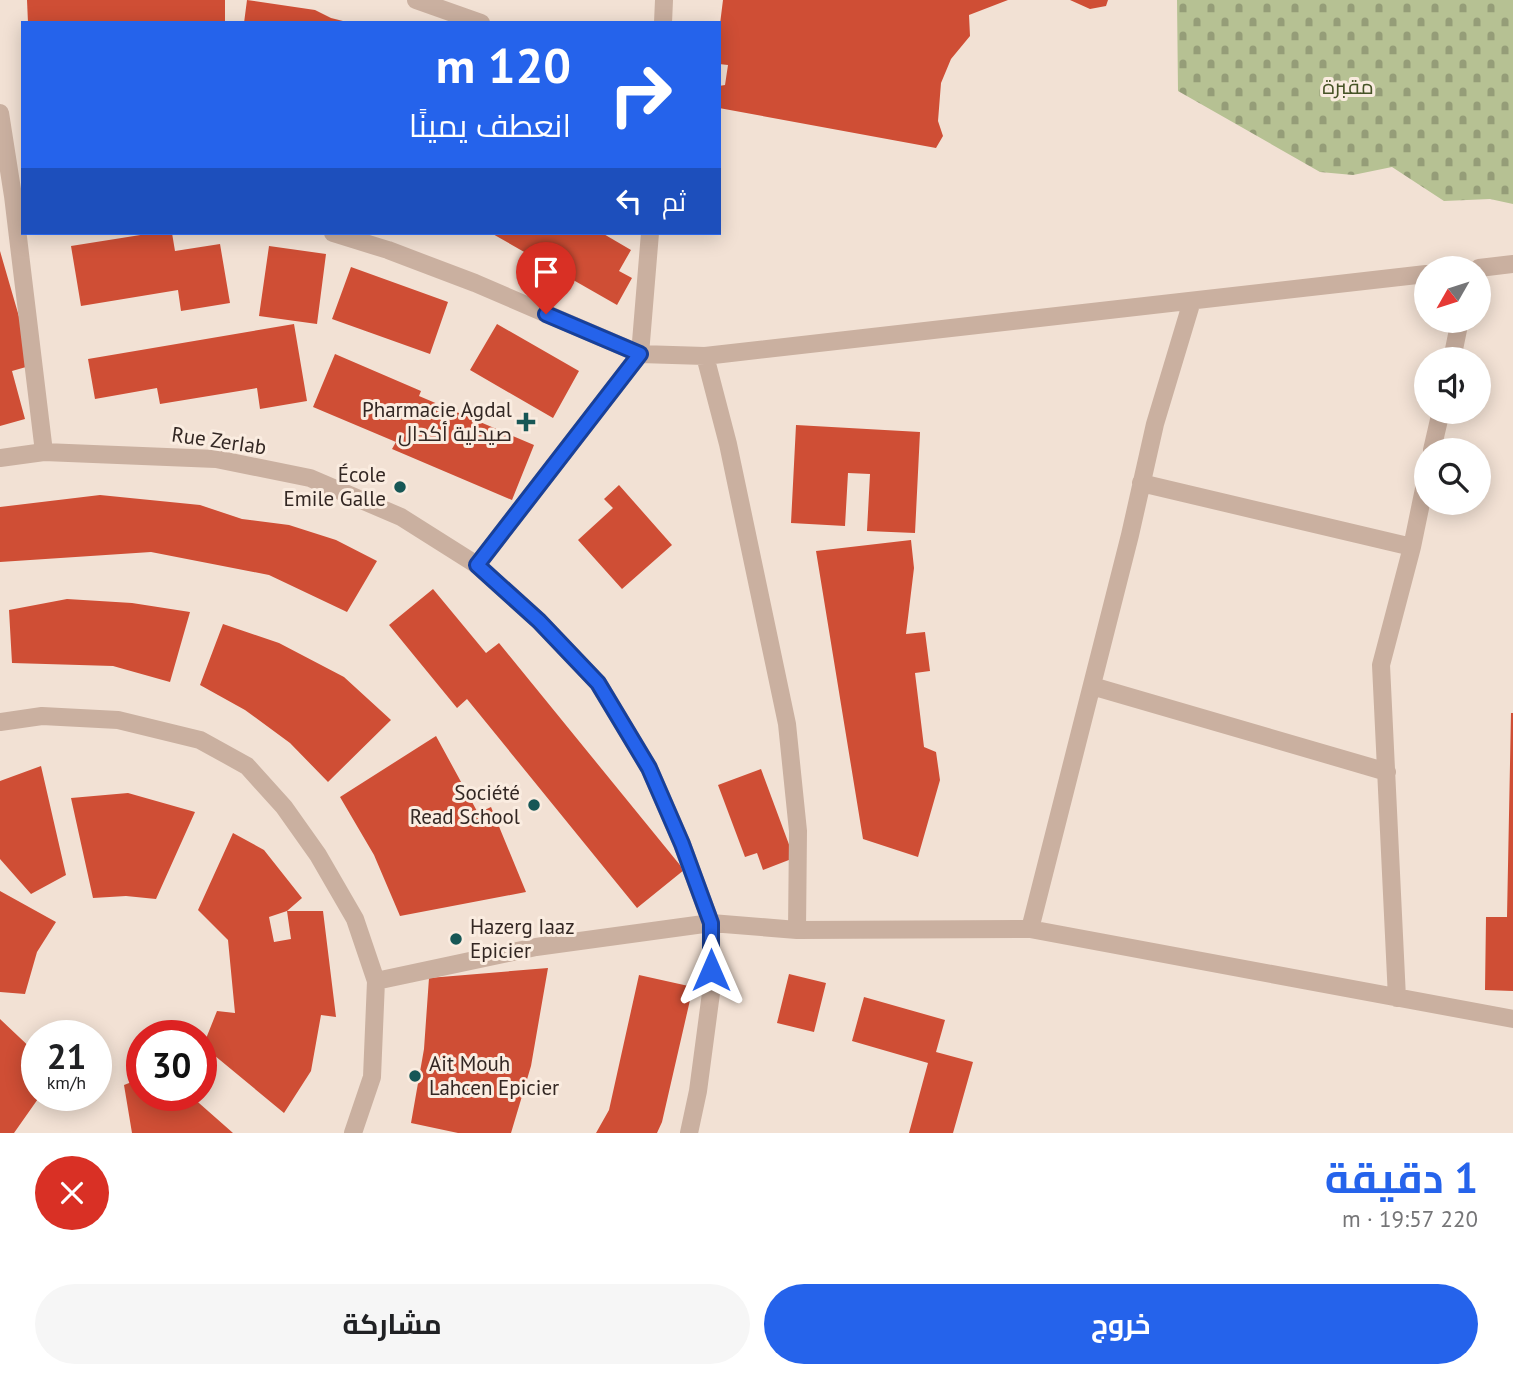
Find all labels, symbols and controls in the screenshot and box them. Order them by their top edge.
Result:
text: 120 m [436,33,571,97]
icon: right [595,49,686,140]
park label: مقبرة [1322,73,1374,100]
text: انعطف يمينًا [409,104,571,146]
icon: left [610,182,648,220]
text: ثم [662,185,686,218]
pin [516,242,576,314]
icon: arrive [527,253,565,291]
north arrow [1414,256,1491,332]
map controls [1414,256,1491,515]
button: sound [1414,347,1491,424]
place label: Pharmacie Agdal صيدلية أكدال [362,396,512,447]
marker: Pharmacie Agdal صيدلية أكدال [518,414,534,430]
street label: Rue ZerIab [170,420,268,461]
button: search [1414,438,1491,515]
place label: École Emile Galle [283,461,386,512]
marker: École Emile Galle [392,479,408,495]
place label: Société Read School [410,779,520,830]
marker: Société Read School [526,797,542,813]
place label: Hazerg Iaaz Epicier [470,913,575,964]
marker: Hazerg Iaaz Epicier [448,931,464,947]
position arrow [674,933,748,1007]
speed limit sign: 30 [126,1020,217,1111]
text: 21 [47,1033,86,1079]
place label: Ait Mouh Lahcen Epicier [429,1050,559,1101]
marker: Ait Mouh Lahcen Epicier [407,1068,423,1084]
text: km/h [47,1071,86,1094]
text: 1 دقيقة [1325,1150,1478,1205]
button: close [35,1156,109,1230]
text: 220 m · 19:57 [1342,1204,1478,1233]
button: مشاركة [35,1284,750,1364]
button: خروج [764,1284,1478,1364]

